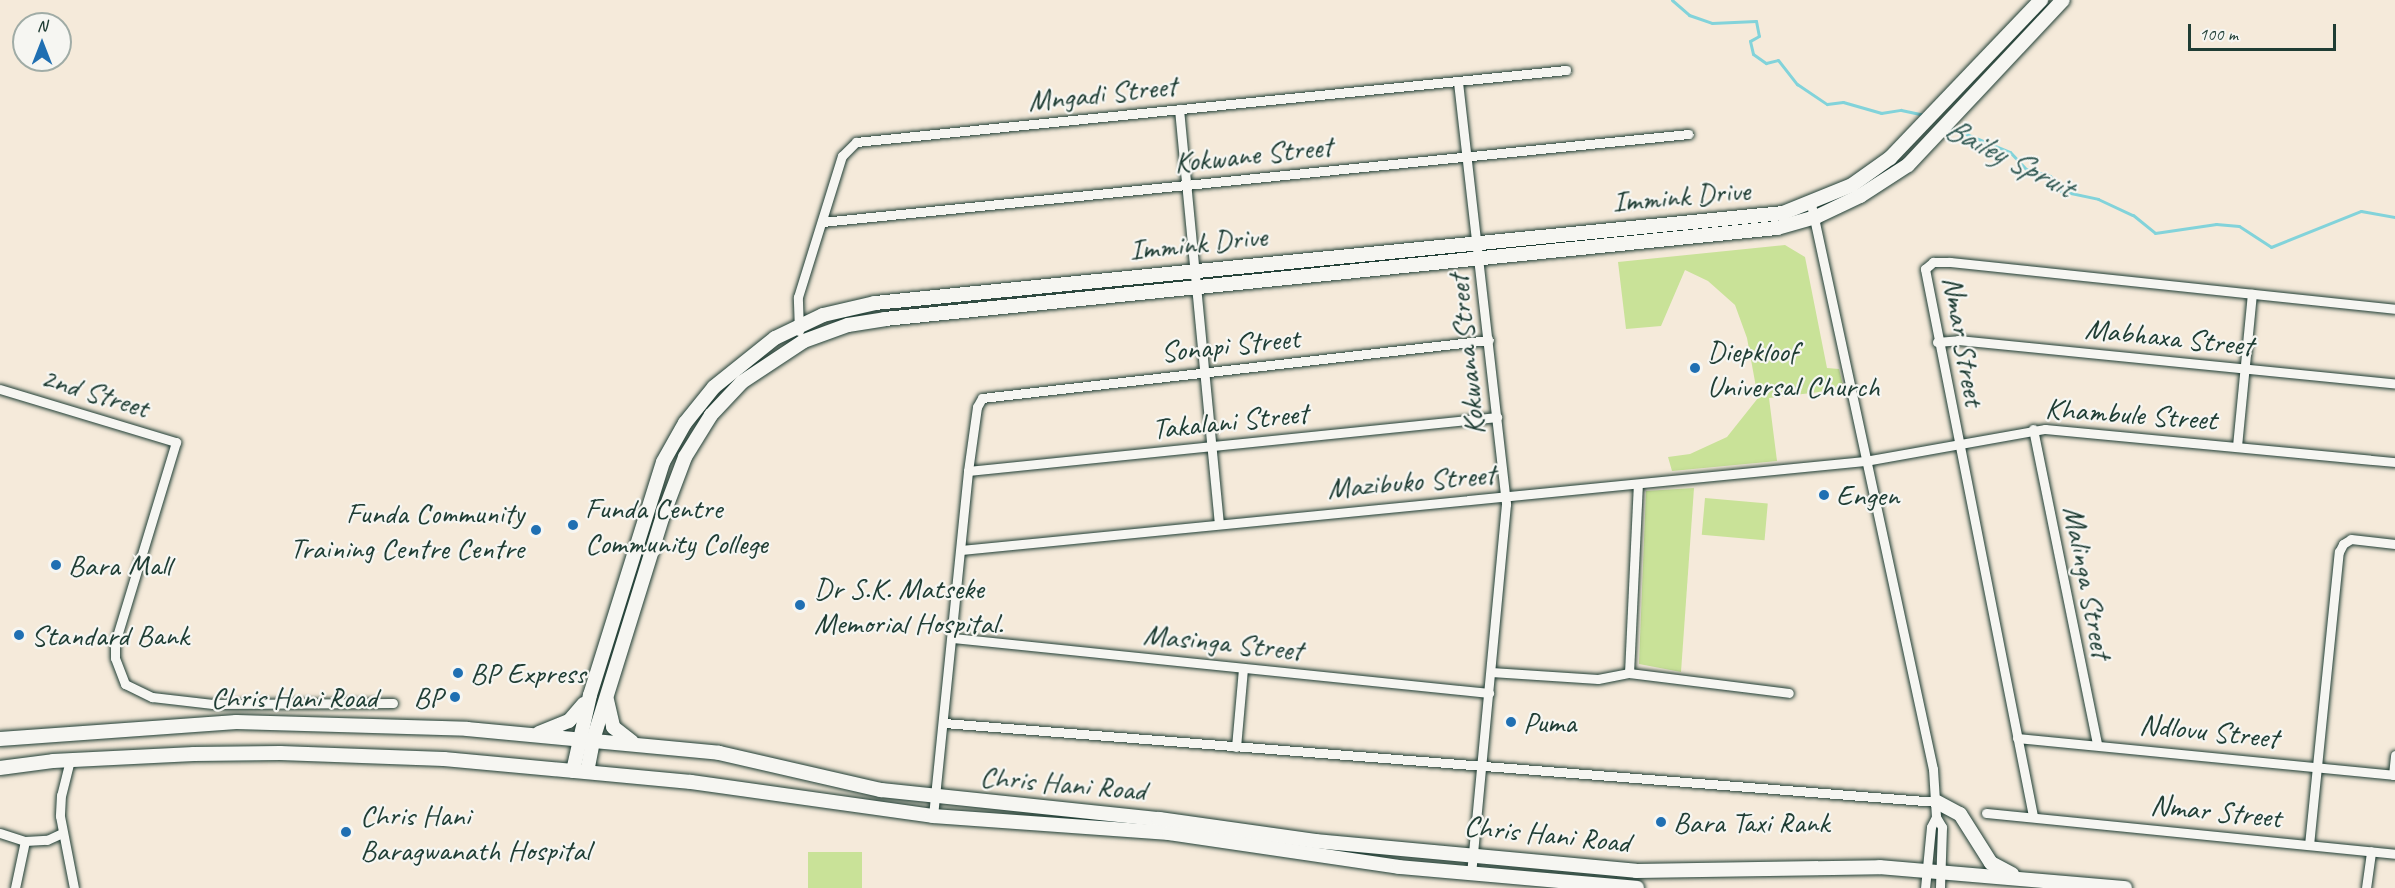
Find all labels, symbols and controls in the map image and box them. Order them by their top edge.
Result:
north arrow [12,12,72,72]
scale bar [2191,12,2340,50]
text: N [37,16,47,36]
text: 100 m [2199,23,2238,45]
street label: Mngadi Street [1026,67,1178,119]
water label: Bailey Spruit [1939,109,2079,207]
street label: Kokwane Street [1172,128,1334,180]
street label: Immink Drive [1611,172,1751,220]
street label: Immink Drive [1127,218,1269,268]
street label: Kokwana Street [1440,273,1492,437]
street label: Nmar Street [1935,273,1993,409]
street label: Mabhaxa Street [2083,310,2255,364]
street label: Sonapi Street [1159,320,1301,370]
place label: Diepkloof Universal Church [1707,333,1881,404]
street label: 2nd Street [36,359,154,425]
marker: Diepkloof Universal Church [1688,361,1702,375]
street label: Khambule Street [2044,390,2218,438]
street label: Takalani Street [1150,395,1310,447]
street label: Mazibuko Street [1326,456,1496,506]
place label: Engen [1836,477,1899,513]
marker: Engen [1817,488,1831,502]
place label: Funda Centre Community College [585,490,768,560]
place label: Funda Community Training Centre Centre [290,495,524,566]
street label: Malinga Street [2056,503,2120,661]
marker: Funda Centre Community College [566,518,580,532]
marker: Funda Community Training Centre Centre [529,523,543,537]
place label: Bara Mall [68,547,172,583]
marker: Bara Mall [49,558,63,572]
place label: Dr S.K. Matseke Memorial Hospital. [814,570,1002,640]
marker: Dr S.K. Matseke Memorial Hospital. [791,596,809,614]
street label: Masinga Street [1142,616,1304,668]
place label: Standard Bank [31,617,190,653]
marker: Standard Bank [12,628,26,642]
place label: BP Express [470,655,586,691]
marker: BP Express [451,666,465,680]
street label: Chris Hani Road [210,679,378,715]
place label: BP [414,679,443,715]
marker: BP [448,690,462,704]
place label: Puma [1523,704,1576,740]
street label: Ndlovu Street [2138,706,2280,756]
marker: Puma [1504,715,1518,729]
street label: Chris Hani Road [977,758,1149,808]
street label: Nmar Street [2149,786,2283,836]
place label: Chris Hani Baragwanath Hospital [360,797,589,868]
place label: Bara Taxi Rank [1673,804,1832,840]
street label: Chris Hani Road [1461,807,1633,861]
marker: Bara Taxi Rank [1654,815,1668,829]
marker: Chris Hani Baragwanath Hospital [337,823,355,841]

